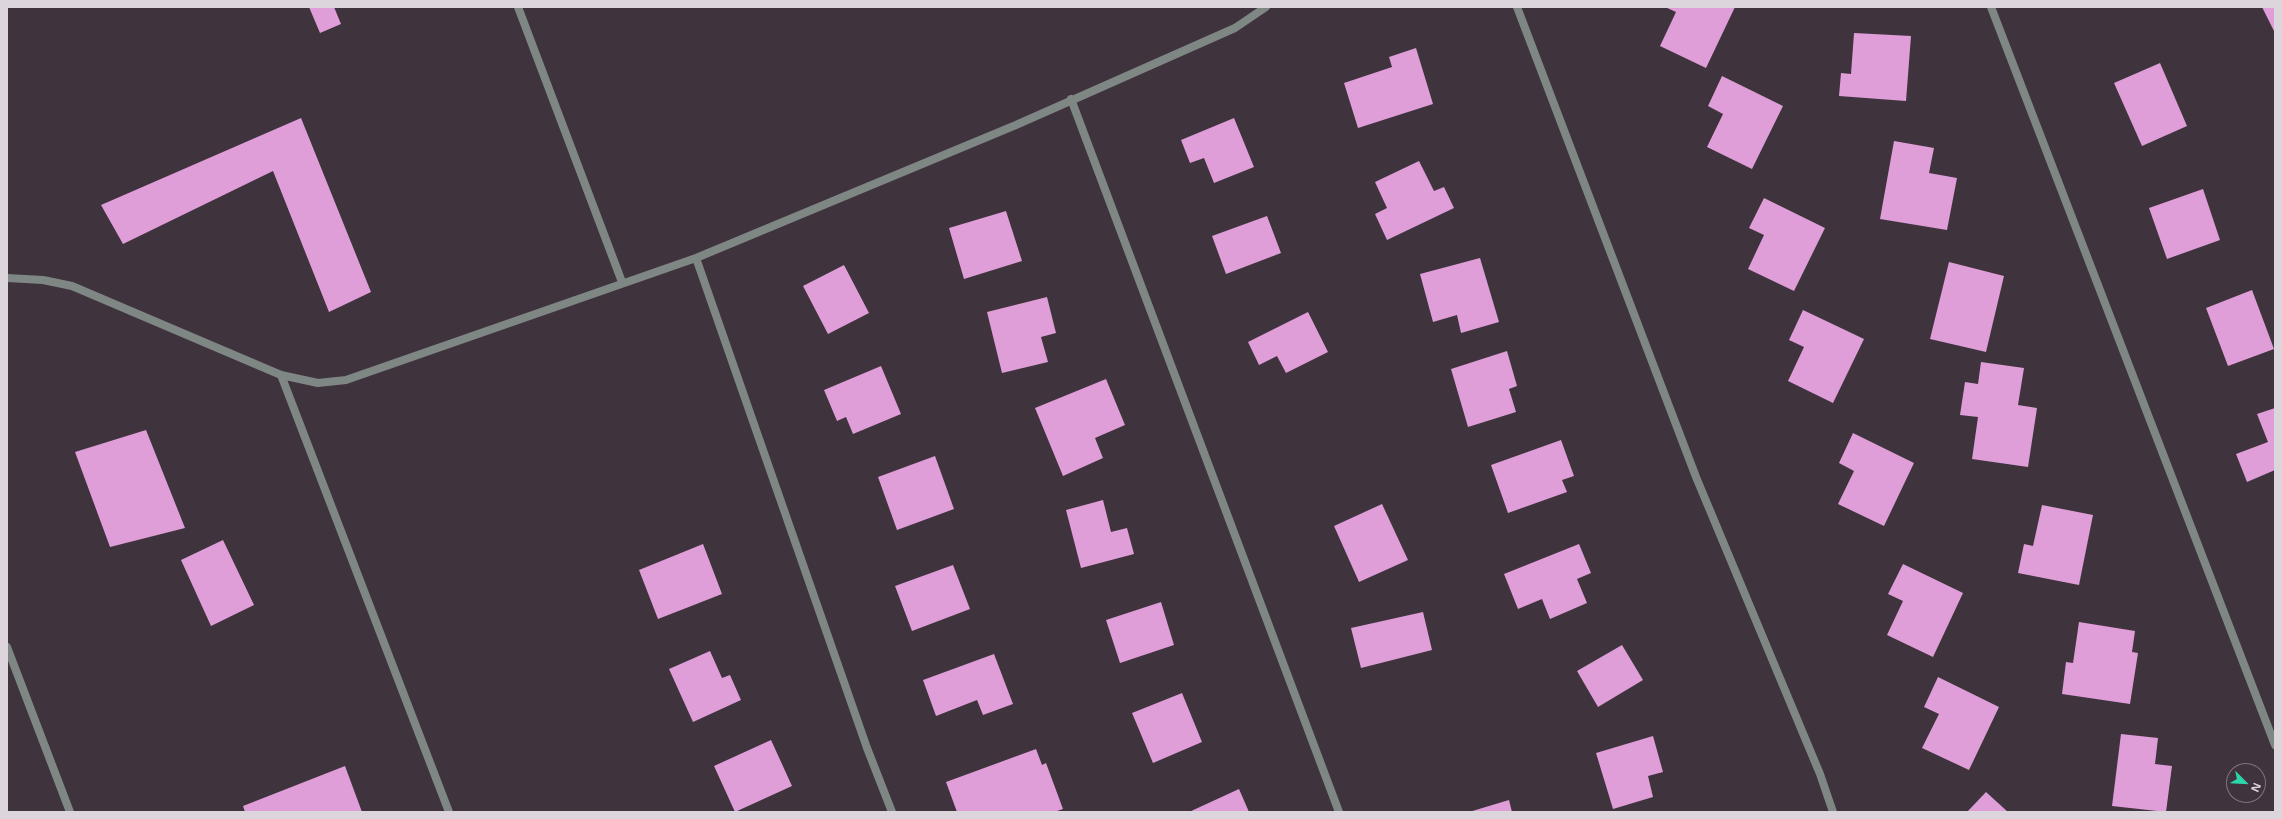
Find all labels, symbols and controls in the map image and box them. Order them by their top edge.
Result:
north arrow [2226,763,2266,803]
text: N [2248,781,2265,795]

